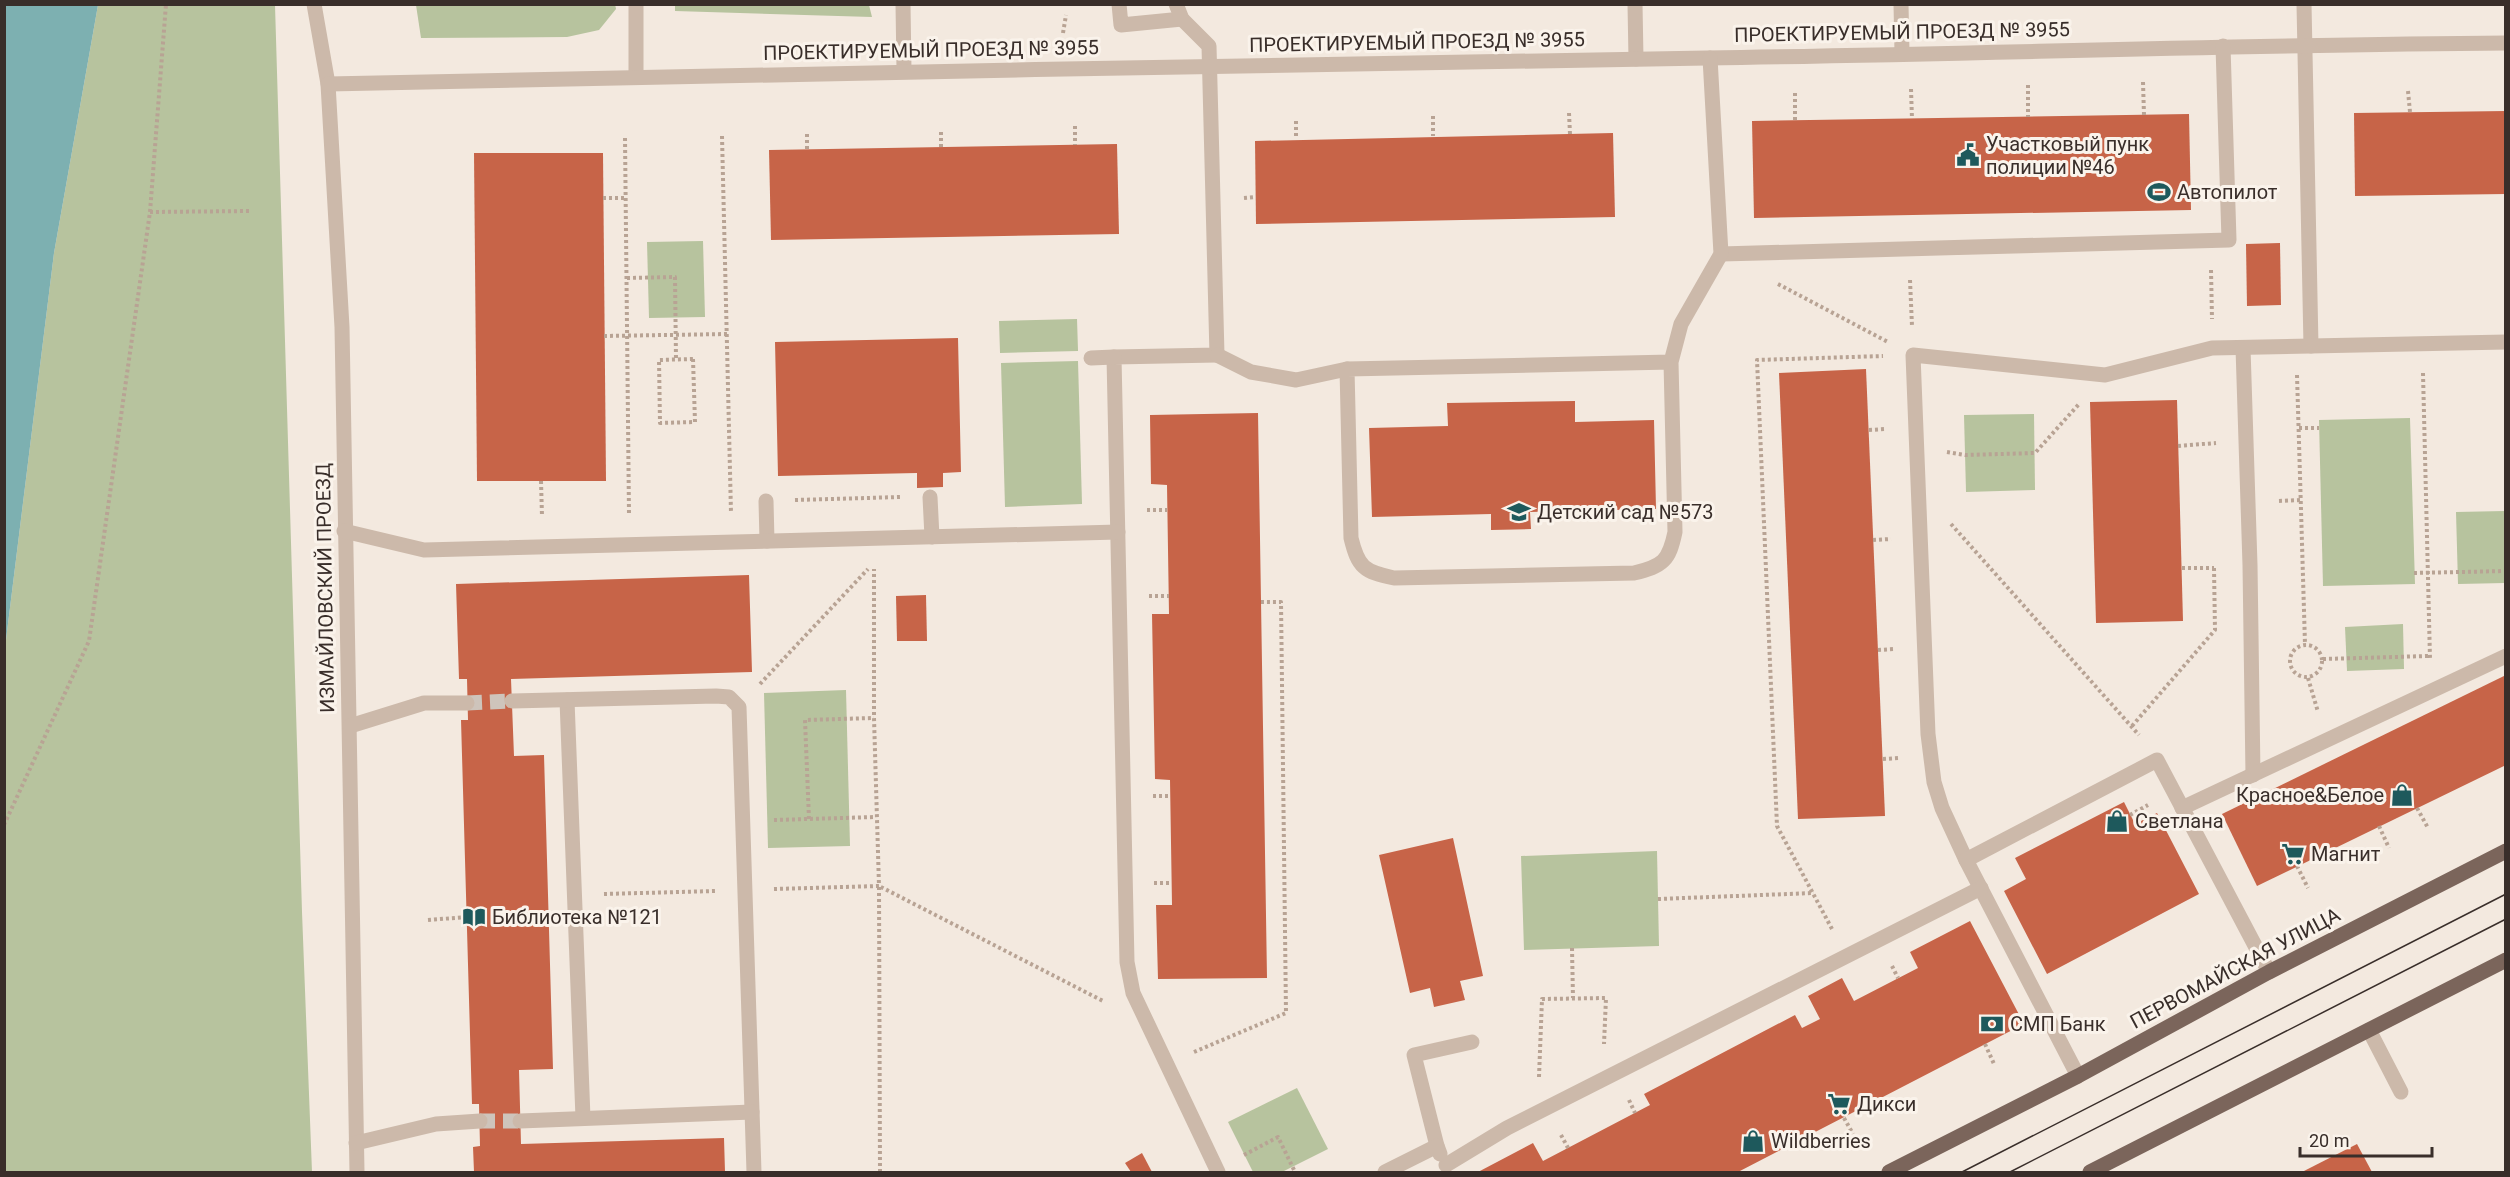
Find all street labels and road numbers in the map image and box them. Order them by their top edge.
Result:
street label: ПРОЕКТИРУЕМЫЙ ПРОЕЗД № 3955 [1734,17,2070,47]
street label: ПРОЕКТИРУЕМЫЙ ПРОЕЗД № 3955 [1249,27,1585,57]
street label: ПРОЕКТИРУЕМЫЙ ПРОЕЗД № 3955 [763,35,1099,65]
street label: ИЗМАЙЛОВСКИЙ ПРОЕЗД [311,463,339,713]
street label: ПЕРВОМАЙСКАЯ УЛИЦА [2126,902,2344,1034]

